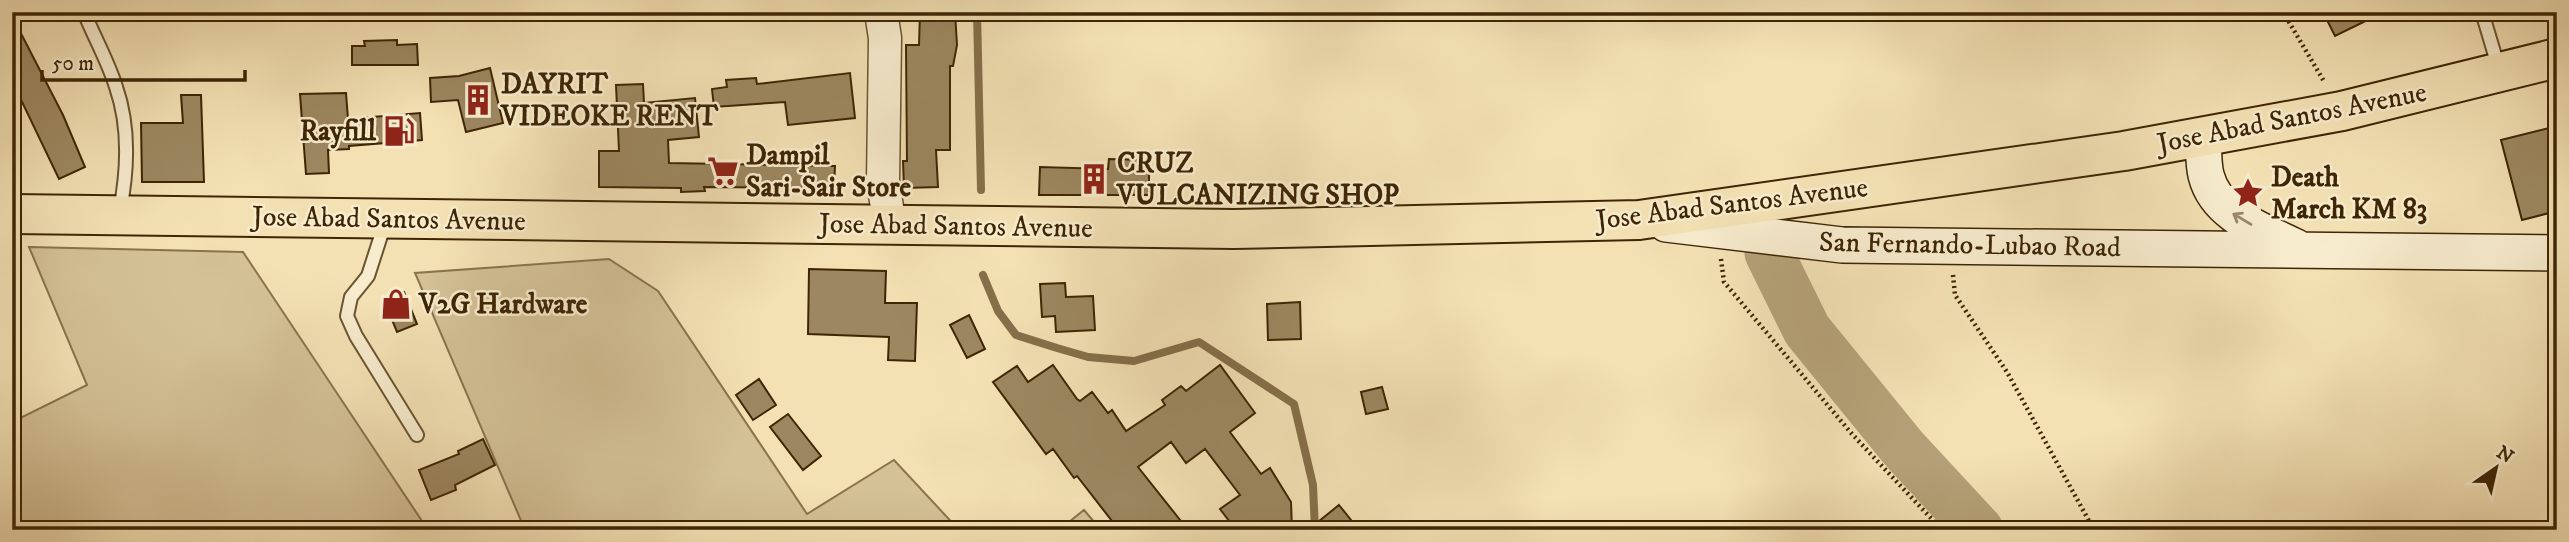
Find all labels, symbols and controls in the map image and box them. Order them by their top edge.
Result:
scale bar [42,38,245,82]
text: 50 m [52,51,94,77]
place label: DAYRIT VIDEOKE RENT [500,67,719,134]
street label: Jose Abad Santos Avenue [2151,75,2430,162]
building icon: DAYRIT VIDEOKE RENT [461,83,495,117]
place label: Rayfill [300,114,377,149]
fuel station icon: Rayfill [382,114,416,148]
place label: Dampil Sari-Sair Store [746,138,911,205]
place label: CRUZ VULCANIZING SHOP [1116,146,1400,213]
supermarket icon: Dampil Sari-Sair Store [706,154,740,188]
place label: Death March KM 83 [2271,160,2427,227]
building icon: CRUZ VULCANIZING SHOP [1077,162,1111,196]
street label: Jose Abad Santos Avenue [1591,170,1870,238]
place icon: Death March KM 83 [2231,176,2265,210]
street label: Jose Abad Santos Avenue [249,199,526,239]
street label: Jose Abad Santos Avenue [816,206,1093,246]
one-way arrow [2232,211,2252,225]
street label: San Fernando-Lubao Road [1819,225,2121,265]
shop icon: V2G Hardware [379,287,413,321]
place label: V2G Hardware [418,287,588,322]
north arrow [2460,434,2530,504]
text: N [2492,441,2518,469]

